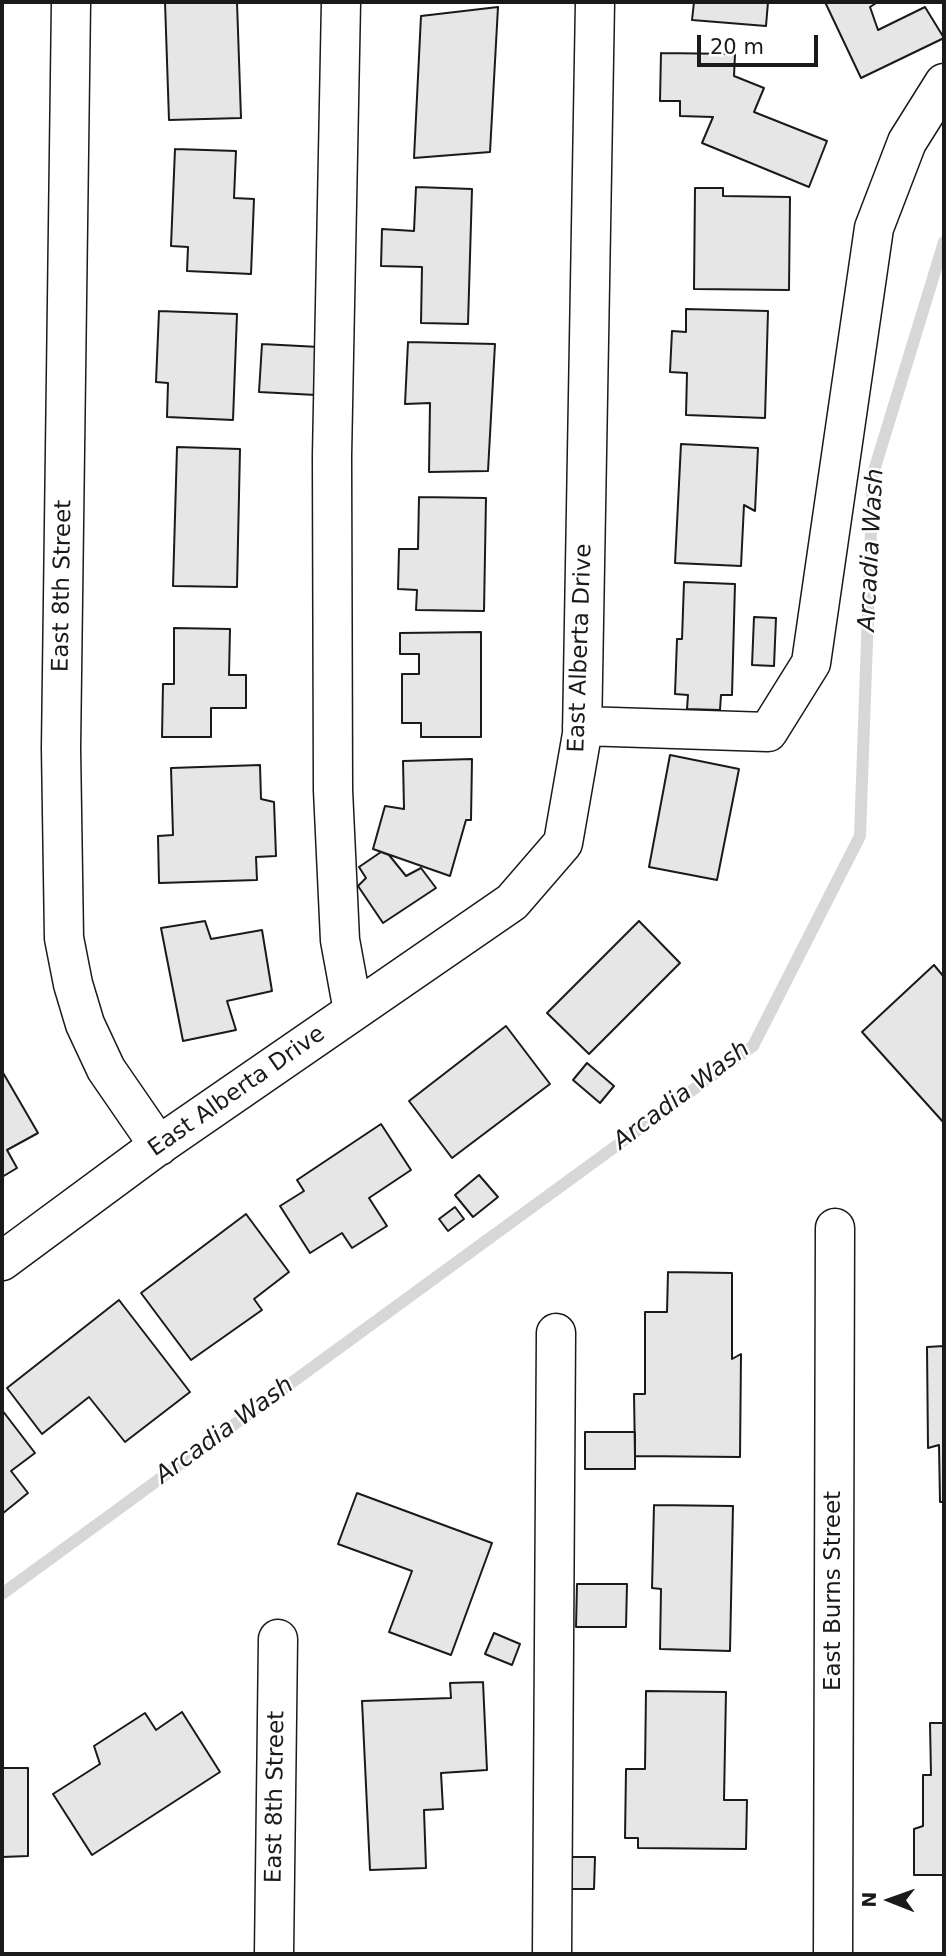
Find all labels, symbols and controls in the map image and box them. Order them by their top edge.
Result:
scale bar [701,21,822,65]
text: 20 m [710,35,764,59]
water label: Arcadia Wash [853,468,891,632]
street label: East 8th Street [48,500,78,672]
street label: East Alberta Drive [564,543,598,753]
street label: East Alberta Drive [143,1021,331,1163]
water label: Arcadia Wash [608,1035,756,1157]
water label: Arcadia Wash [150,1371,300,1491]
street label: East Burns Street [820,1491,848,1691]
street label: East 8th Street [261,1711,291,1883]
north arrow [855,1865,925,1935]
text: N [858,1891,880,1908]

